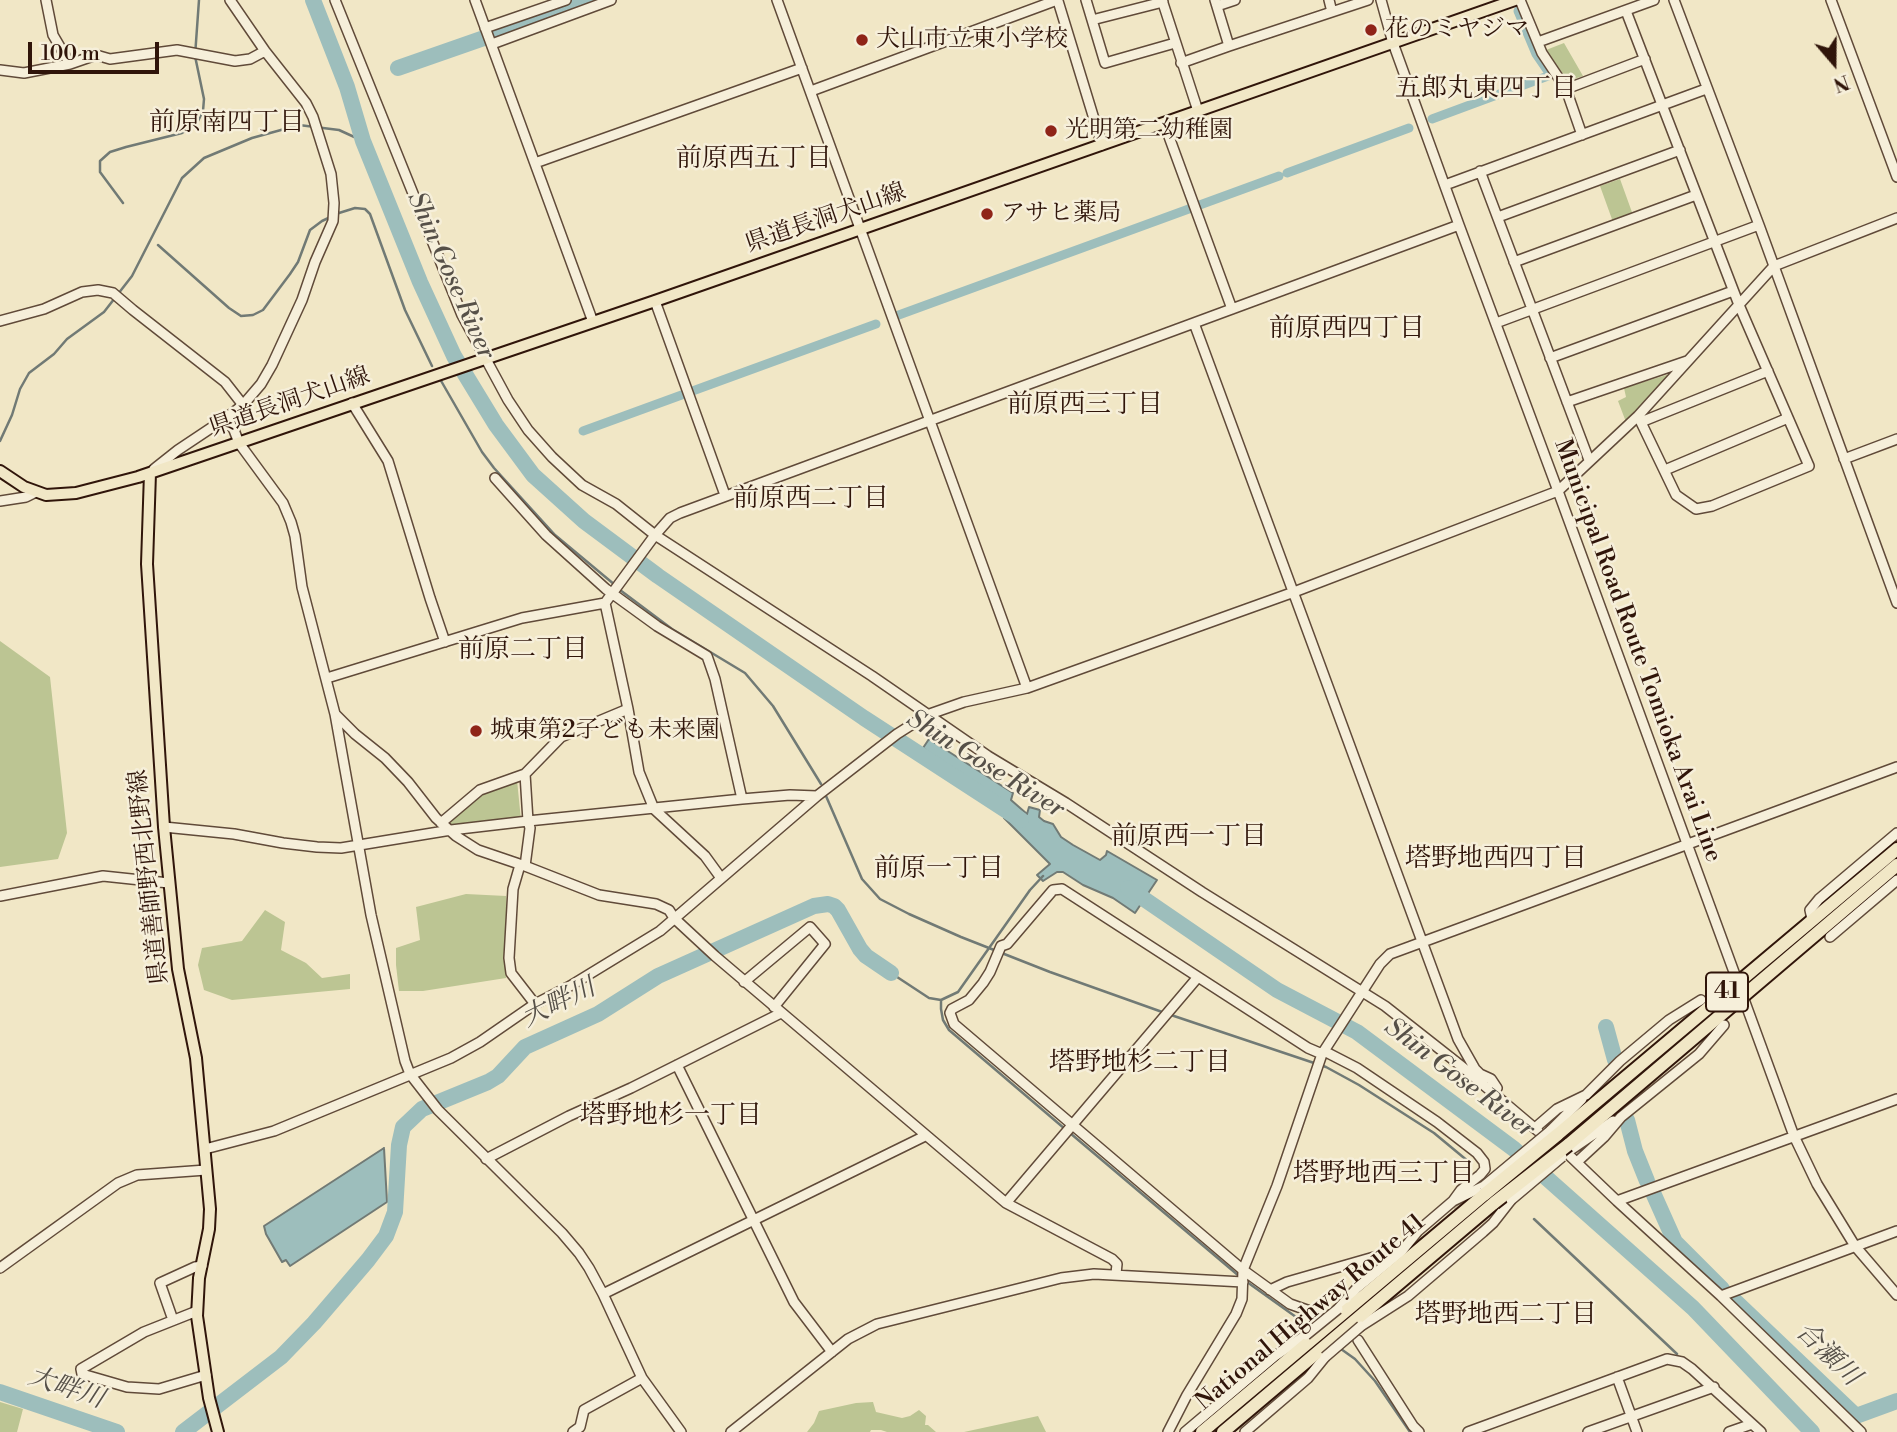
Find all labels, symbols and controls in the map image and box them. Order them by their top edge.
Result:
place label: 花のミヤジマ [1385,16,1529,44]
marker: 花のミヤジマ [1363,22,1379,38]
place label: 犬山市立東小学校 [876,26,1068,54]
scale bar [32,28,163,72]
north arrow [1799,28,1869,98]
marker: 犬山市立東小学校 [854,32,870,48]
text: 100 m [41,41,100,67]
text: N [1830,69,1852,97]
district label: 五郎丸東四丁目 [1395,74,1577,106]
district label: 前原南四丁目 [149,108,305,140]
place label: 光明第二幼稚園 [1065,117,1233,145]
marker: 光明第二幼稚園 [1043,123,1059,139]
district label: 前原西五丁目 [676,144,832,176]
street label: 県道長洞犬山線 [742,178,910,260]
water label: Shin Gose River [399,187,501,365]
place label: アサヒ薬局 [1001,200,1121,228]
marker: アサヒ薬局 [979,206,995,222]
district label: 前原西四丁目 [1269,314,1425,346]
street label: 県道長洞犬山線 [206,362,374,444]
district label: 前原西三丁目 [1007,390,1163,422]
street label: Municipal Road Route Tomioka Arai Line [1547,436,1727,866]
district label: 前原西二丁目 [733,484,889,516]
district label: 前原二丁目 [458,635,588,667]
water label: Shin Gose River [900,704,1070,826]
place label: 城東第2子ども未来園 [490,717,720,745]
marker: 城東第2子ども未来園 [468,723,484,739]
street label: 県道善師野西北野線 [124,768,176,986]
district label: 前原西一丁目 [1111,822,1267,854]
district label: 塔野地西四丁目 [1405,844,1587,876]
district label: 前原一丁目 [874,854,1004,886]
water label: 大畔川 [517,973,601,1035]
road number: 41 [1706,973,1748,1012]
water label: Shin Gose River [1378,1012,1540,1146]
district label: 塔野地杉二丁目 [1049,1048,1231,1080]
district label: 塔野地杉一丁目 [580,1101,762,1133]
district label: 塔野地西三丁目 [1293,1159,1475,1191]
street label: National Highway Route 41 [1190,1209,1432,1417]
district label: 塔野地西二丁目 [1415,1300,1597,1332]
water label: 合瀬川 [1788,1317,1866,1393]
water label: 大畔川 [24,1362,108,1416]

